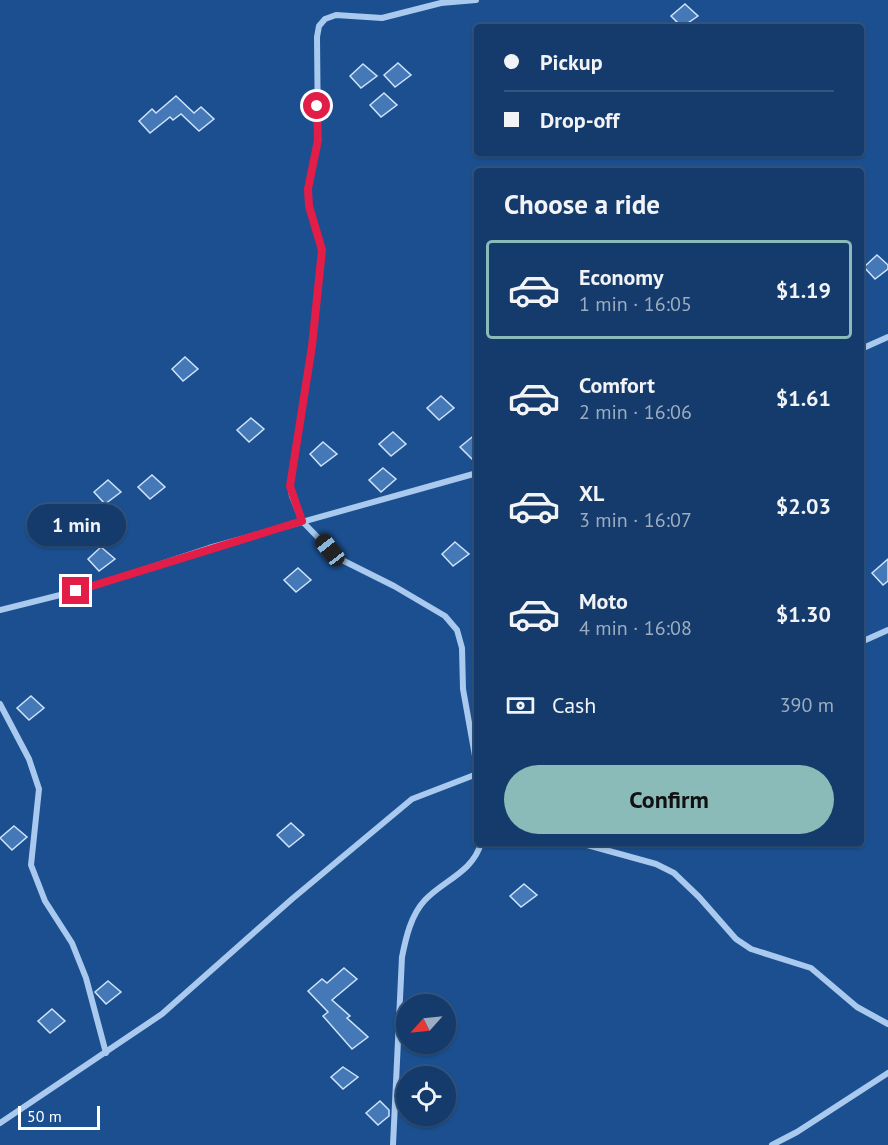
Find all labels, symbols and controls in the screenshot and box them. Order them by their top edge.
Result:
text: Pickup [540,48,603,76]
route start [303,92,330,119]
text: Drop-off [540,106,619,134]
text: Choose a ride [504,187,660,221]
icon: car [507,263,561,317]
text: Economy [579,263,663,291]
text: $1.19 [776,276,831,304]
text: 1 min · 16:05 [579,291,692,317]
icon: car [507,371,561,425]
text: Comfort [579,371,655,399]
text: $1.61 [776,384,831,412]
text: 2 min · 16:06 [579,399,692,425]
icon: car [507,479,561,533]
text: XL [579,479,604,507]
text: $2.03 [776,492,831,520]
callout: 1 min [26,504,125,546]
text: 3 min · 16:07 [579,507,692,533]
text: 1 min [52,512,101,538]
car [312,530,348,570]
route end [62,577,89,604]
icon: car [507,587,561,641]
text: Moto [579,587,628,615]
text: $1.30 [776,600,831,628]
text: 4 min · 16:08 [579,615,692,641]
icon: cash [504,689,537,722]
text: Cash [552,691,596,719]
text: 390 m [780,692,834,718]
button: Confirm [504,765,834,834]
north arrow [396,994,456,1054]
map controls [396,994,456,1126]
button: locate [396,1066,456,1126]
scale bar [18,1103,100,1130]
text: 50 m [27,1106,62,1126]

